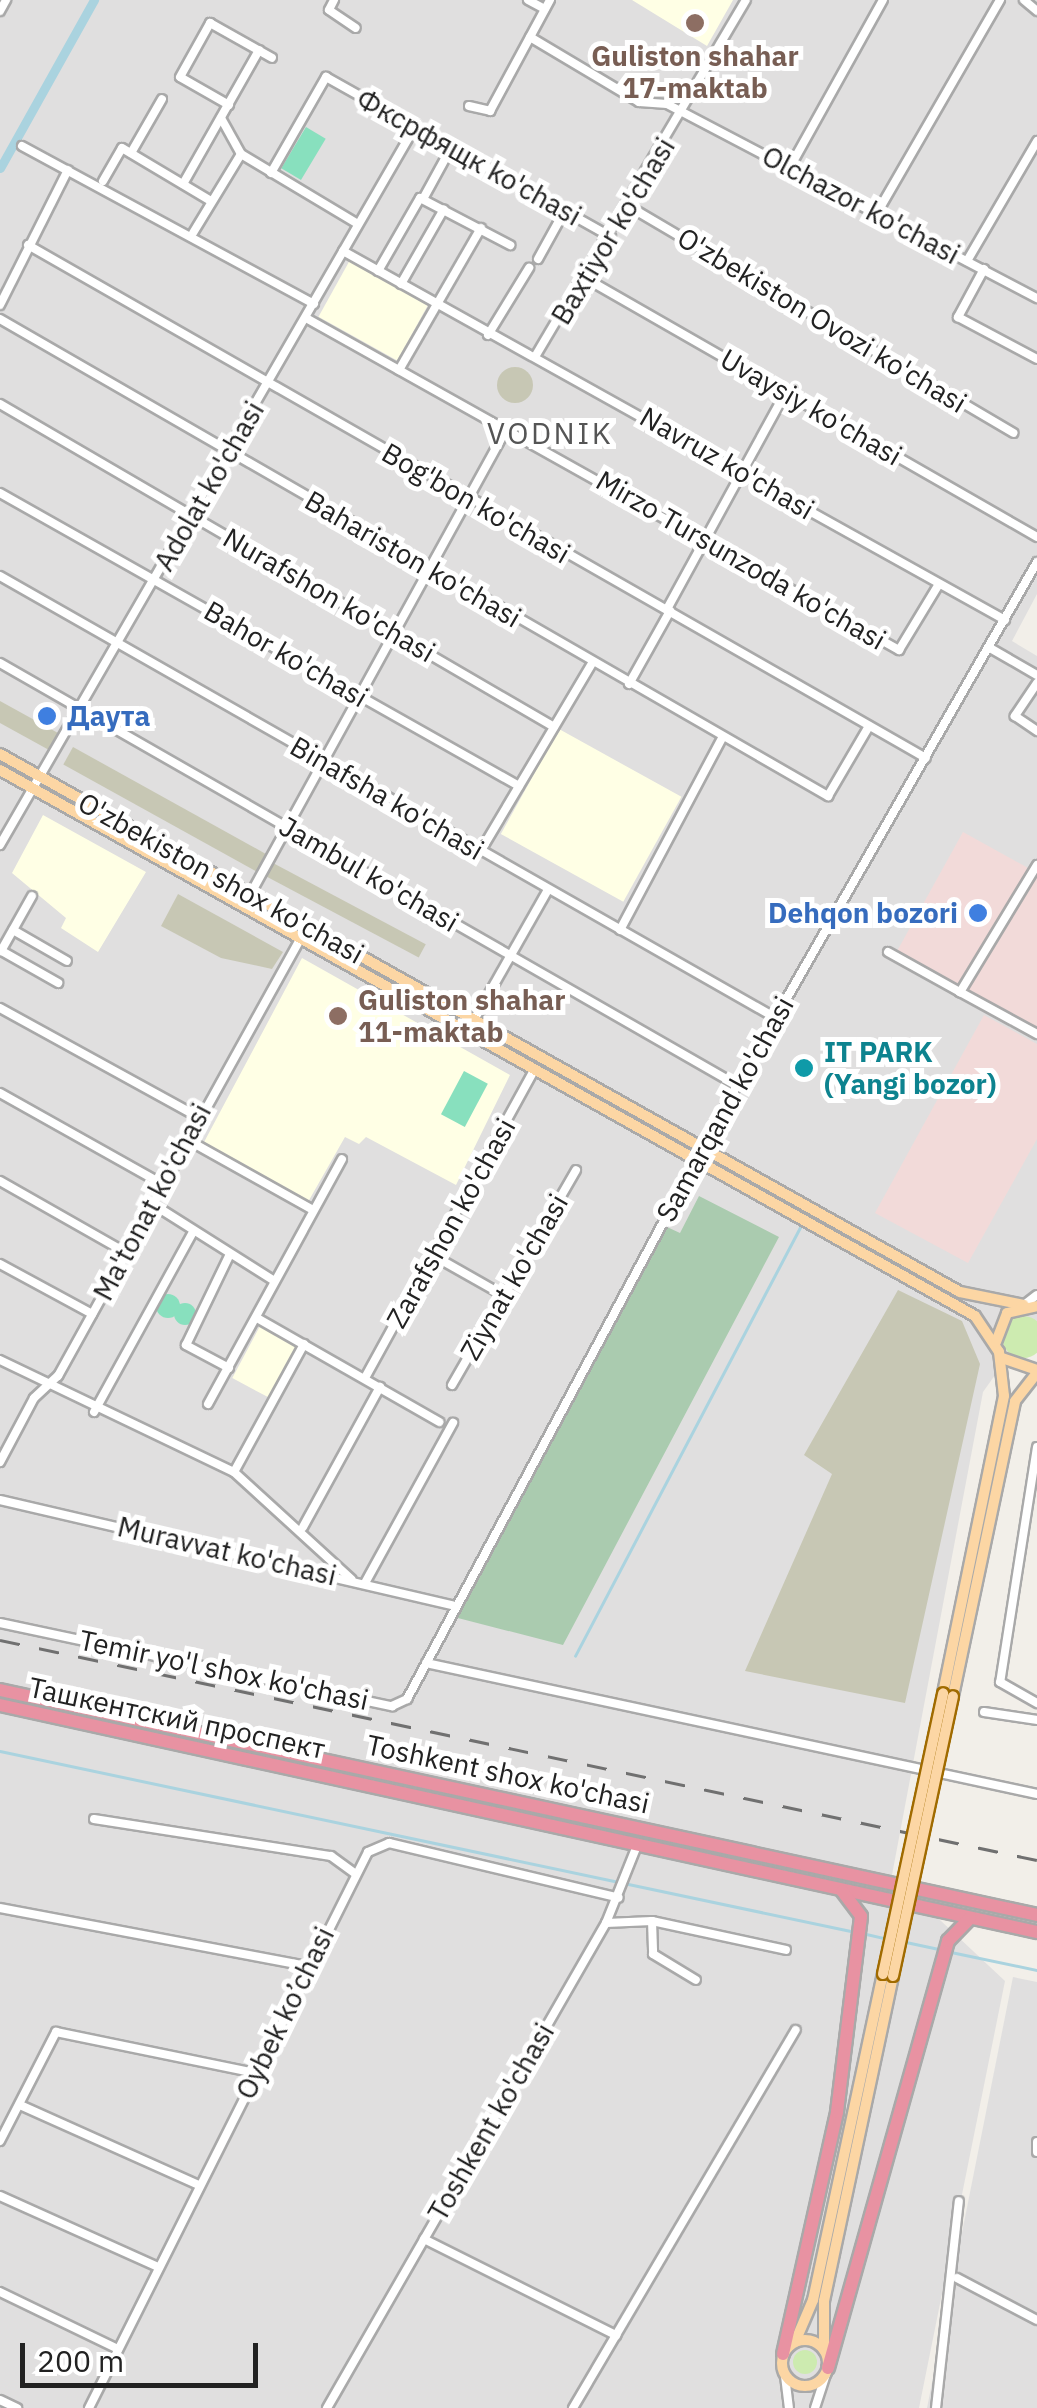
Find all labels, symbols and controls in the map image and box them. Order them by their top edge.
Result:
marker: Guliston shahar 17-maktab [684,12,706,34]
place label: Guliston shahar 17-maktab [591,39,799,105]
street label: Фксрфящк ko'chasi [351,81,587,233]
street label: Baxtiyor ko'chasi [544,132,682,330]
street label: Olchazor ko'chasi [756,139,966,271]
street label: O'zbekiston Ovozi ko'chasi [671,220,973,420]
street label: Uvaysiy ko'chasi [714,342,908,472]
street label: Adolat ko'chasi [147,395,271,577]
street label: Navruz ko'chasi [634,400,820,526]
district label: VODNIK [487,415,613,451]
street label: Bog'bon ko'chasi [376,436,576,570]
street label: Mirzo Tursunzoda ko'chasi [590,463,892,657]
street label: Bahariston ko'chasi [299,483,527,635]
street label: Nurafshon ko'chasi [217,521,441,669]
street label: Bahor ko'chasi [198,594,374,714]
place label: Даута [67,699,150,733]
marker: Даута [36,705,58,727]
street label: Binafsha ko'chasi [284,729,490,867]
street label: O'zbekiston shox ko'chasi [72,785,370,971]
street label: Jambul ko'chasi [273,809,465,939]
place label: Dehqon bozori [768,896,958,930]
marker: Dehqon bozori [967,902,989,924]
place label: Guliston shahar 11-maktab [358,983,566,1049]
street label: Samarqand ko'chasi [649,991,801,1227]
marker: Guliston shahar 11-maktab [327,1005,349,1027]
place label: IT PARK (Yangi bozor) [824,1035,996,1101]
marker: IT PARK (Yangi bozor) [793,1057,815,1079]
street label: Ma'tonat ko'chasi [86,1098,218,1306]
street label: Zarafshon ko'chasi [380,1112,522,1334]
street label: Ziynat ko'chasi [453,1188,575,1366]
street label: Muravvat ko'chasi [114,1510,340,1592]
street label: Temir yo'l shox ko'chasi [76,1623,372,1717]
street label: Ташкентский проспект [26,1670,328,1766]
street label: Toshkent shox ko'chasi [364,1728,652,1820]
street label: Oybek ko’chasi [229,1921,341,2105]
street label: Toshkent ko'chasi [421,2017,561,2227]
scale bar [25,2323,262,2385]
text: 200 m [37,2341,124,2380]

